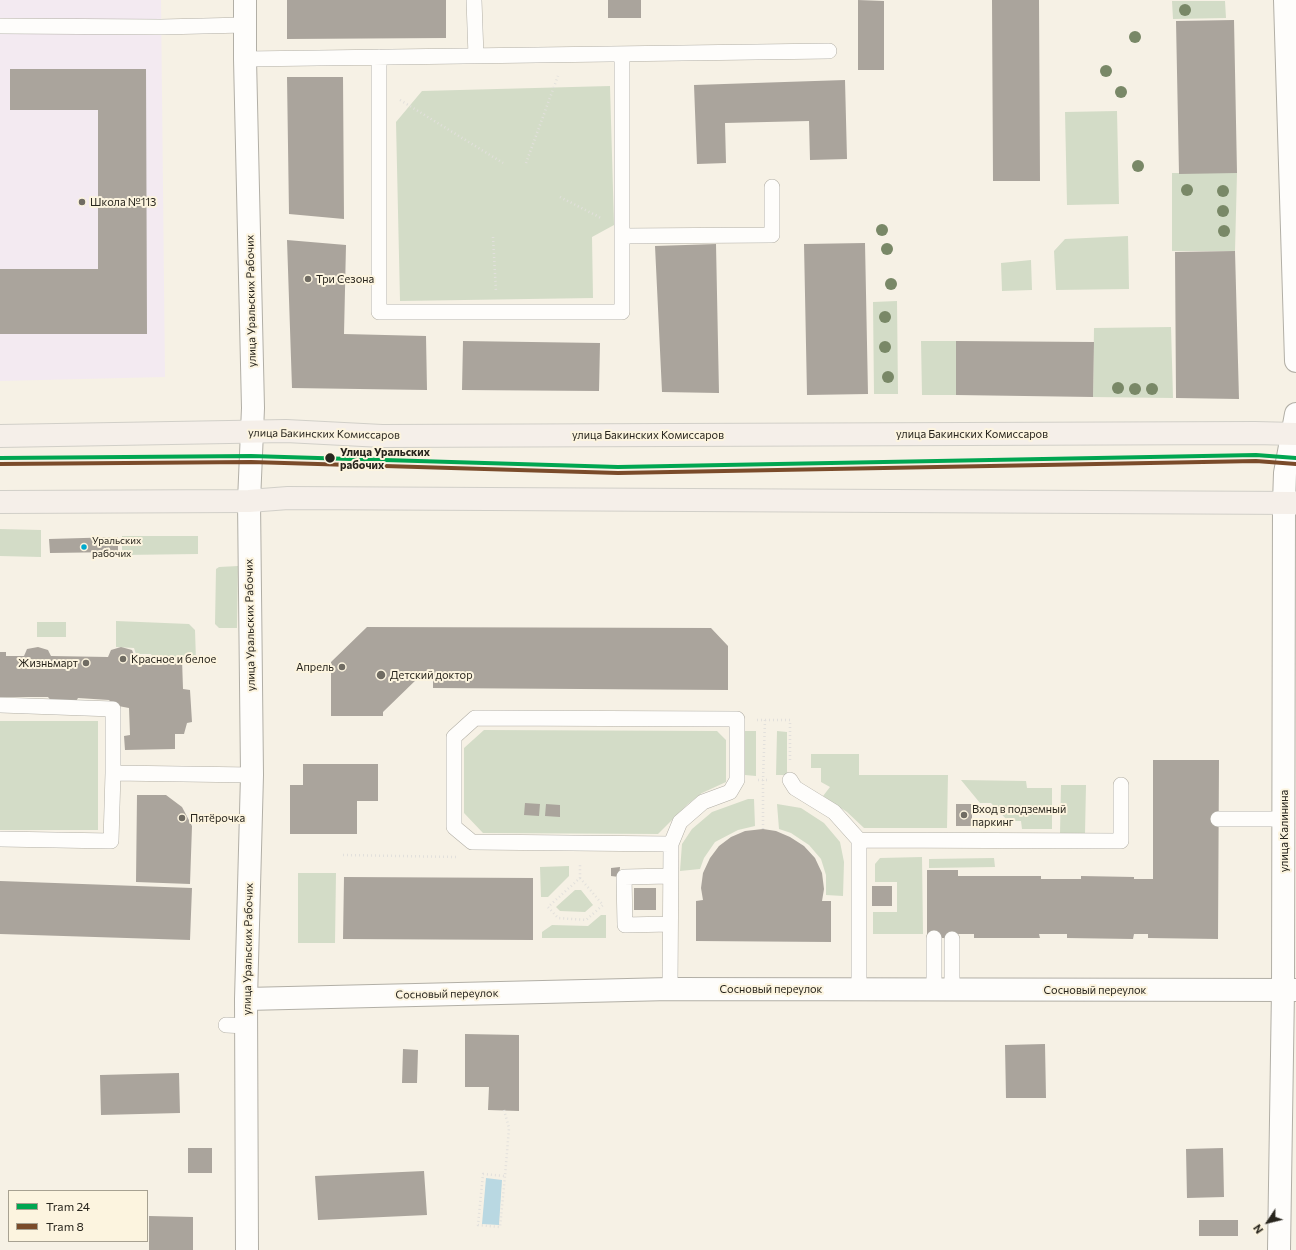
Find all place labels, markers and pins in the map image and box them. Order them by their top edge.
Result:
place label: Школа №113 [90,195,156,209]
marker: Школа №113 [77,197,87,207]
place label: Три Сезона [316,272,374,286]
marker: Три Сезона [303,274,313,284]
place label: Улица Уральских рабочих [340,445,430,471]
marker: Улица Уральских рабочих [323,451,337,465]
place label: Уральских рабочих [92,535,141,558]
marker: Уральских рабочих [79,542,89,552]
place label: Красное и белое [131,652,216,666]
marker: Красное и белое [118,654,128,664]
place label: Жизньмарт [18,656,78,670]
marker: Жизньмарт [81,658,91,668]
place label: Апрель [296,660,334,674]
marker: Апрель [337,662,347,672]
place label: Детский доктор [390,668,473,682]
marker: Детский доктор [375,669,387,681]
place label: Вход в подземный паркинг [972,802,1066,828]
marker: Вход в подземный паркинг [959,810,969,820]
place label: Пятёрочка [190,811,245,825]
marker: Пятёрочка [177,813,187,823]

